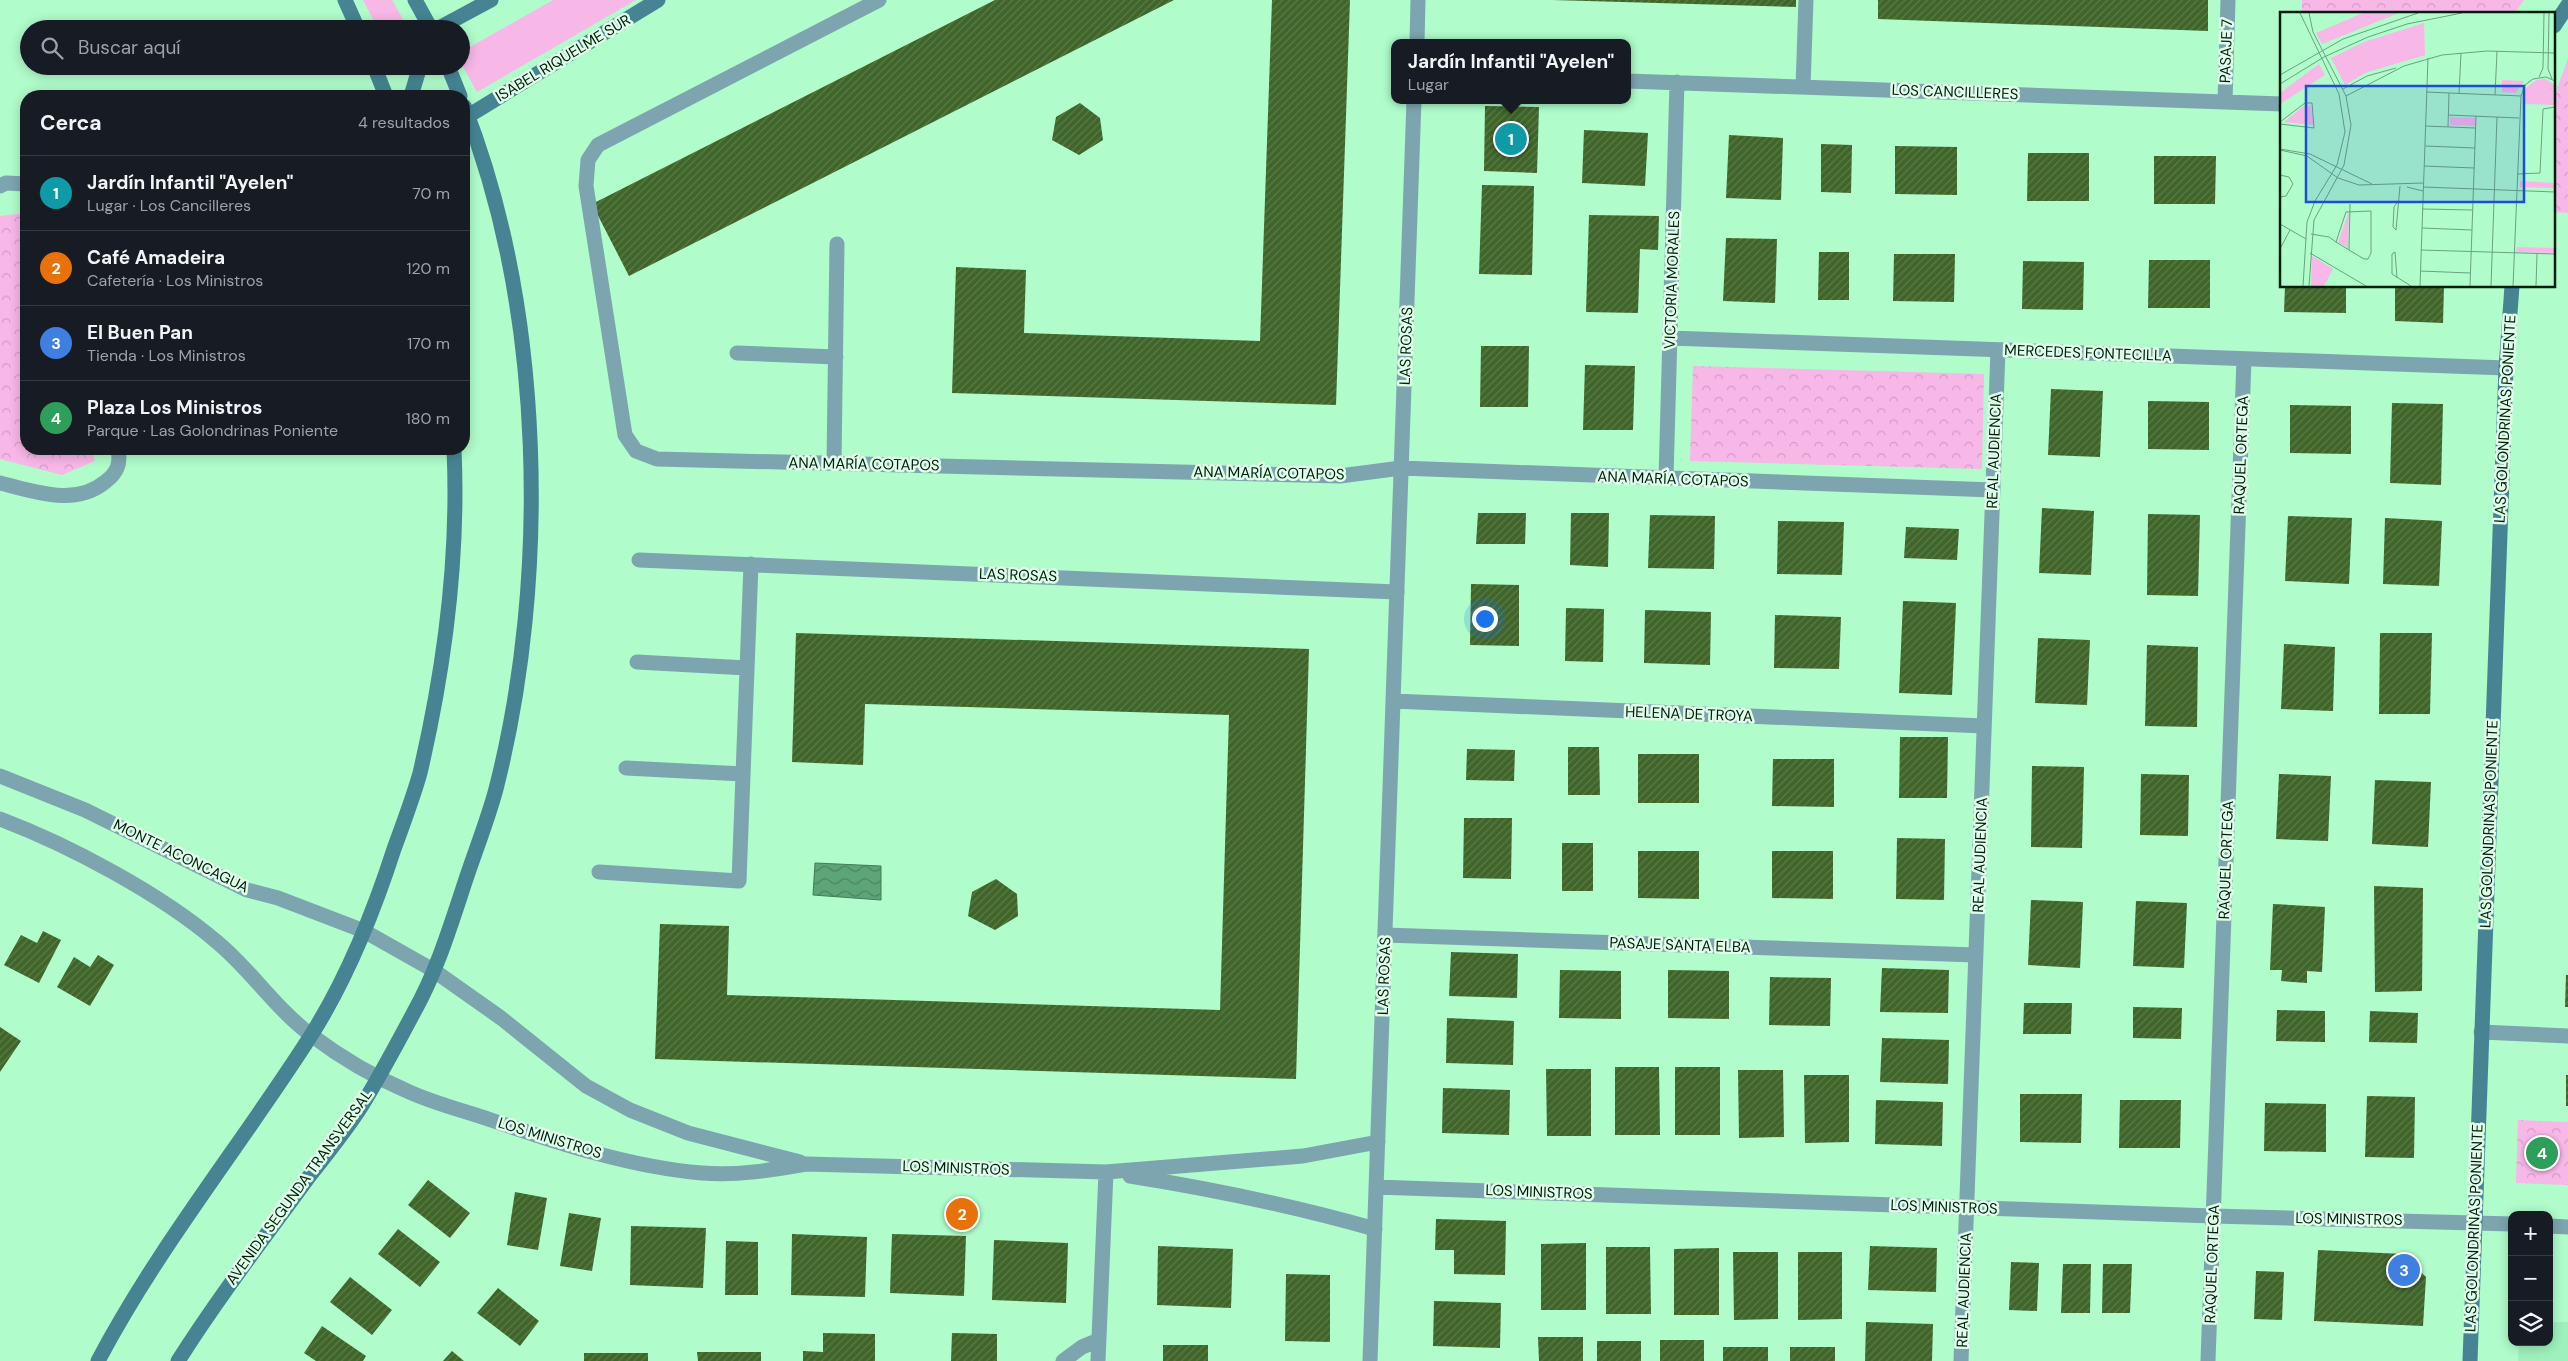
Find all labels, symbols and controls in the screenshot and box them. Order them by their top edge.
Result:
street label: ISABEL RIQUELME SUR [492,10,634,106]
inset map [2280,12,2556,288]
street label: PASAJE 7 [2215,19,2237,83]
search box [20,20,470,75]
icon: search [38,34,66,62]
text: Buscar aquí [78,35,181,60]
popup [1391,39,1631,104]
text: Jardín Infantil "Ayelen" [1408,49,1614,74]
text: Lugar [1408,74,1449,95]
street label: LOS CANCILLERES [1891,80,2019,104]
text: Cerca [40,109,102,137]
text: 4 resultados [358,112,450,133]
pin: 1 [1495,120,1527,158]
text: Jardín Infantil "Ayelen" [87,170,294,195]
text: 1 [53,183,59,204]
text: 70 m [412,183,450,204]
text: Lugar · Los Cancilleres [87,195,251,216]
street label: VICTORIA MORALES [1660,210,1684,349]
text: Café Amadeira [87,245,225,270]
text: 2 [51,258,61,279]
text: 120 m [406,258,450,279]
text: Cafetería · Los Ministros [87,270,263,291]
street label: LAS ROSAS [1395,306,1417,386]
street label: LAS GOLONDRINAS PONIENTE [2490,315,2520,523]
text: El Buen Pan [87,320,193,345]
text: 3 [51,333,61,354]
text: 170 m [407,333,450,354]
street label: MERCEDES FONTECILLA [2004,340,2172,366]
text: Tienda · Los Ministros [87,345,246,366]
street label: REAL AUDIENCIA [1982,393,2006,509]
text: Plaza Los Ministros [87,395,262,420]
street label: RAQUEL ORTEGA [2229,395,2253,515]
text: 4 [51,408,61,429]
text: 180 m [406,408,450,429]
text: Parque · Las Golondrinas Poniente [87,420,338,441]
street label: ANA MARÍA COTAPOS [788,453,940,475]
street label: ANA MARÍA COTAPOS [1193,462,1345,484]
street label: ANA MARÍA COTAPOS [1597,466,1749,492]
street label: LAS ROSAS [978,564,1058,586]
your location [1472,606,1498,632]
street label: HELENA DE TROYA [1625,702,1753,726]
street label: LAS GOLONDRINAS PONIENTE [2475,720,2503,928]
street label: REAL AUDIENCIA [1968,797,1992,913]
street label: RAQUEL ORTEGA [2214,800,2238,920]
street label: MONTE ACONCAGUA [110,815,252,897]
street label: PASAJE SANTA ELBA [1609,933,1751,957]
street label: LAS ROSAS [1373,936,1395,1016]
street label: AVENIDA SEGUNDA TRANSVERSAL [221,1085,377,1289]
street label: LOS MINISTROS [496,1113,605,1163]
street label: LAS GOLONDRINAS PONIENTE [2460,1124,2488,1332]
pin: 4 [2526,1134,2558,1172]
street label: LOS MINISTROS [902,1156,1010,1180]
street label: LOS MINISTROS [1485,1180,1593,1204]
pin: 2 [946,1195,978,1233]
street label: LOS MINISTROS [1890,1195,1998,1219]
street label: RAQUEL ORTEGA [2200,1204,2224,1324]
street label: LOS MINISTROS [2295,1208,2403,1230]
map controls [2508,1211,2553,1346]
button: + [2508,1211,2553,1256]
street label: REAL AUDIENCIA [1952,1232,1976,1348]
pin: 3 [2388,1251,2420,1289]
button: − [2508,1256,2553,1301]
button: layers [2508,1301,2553,1346]

